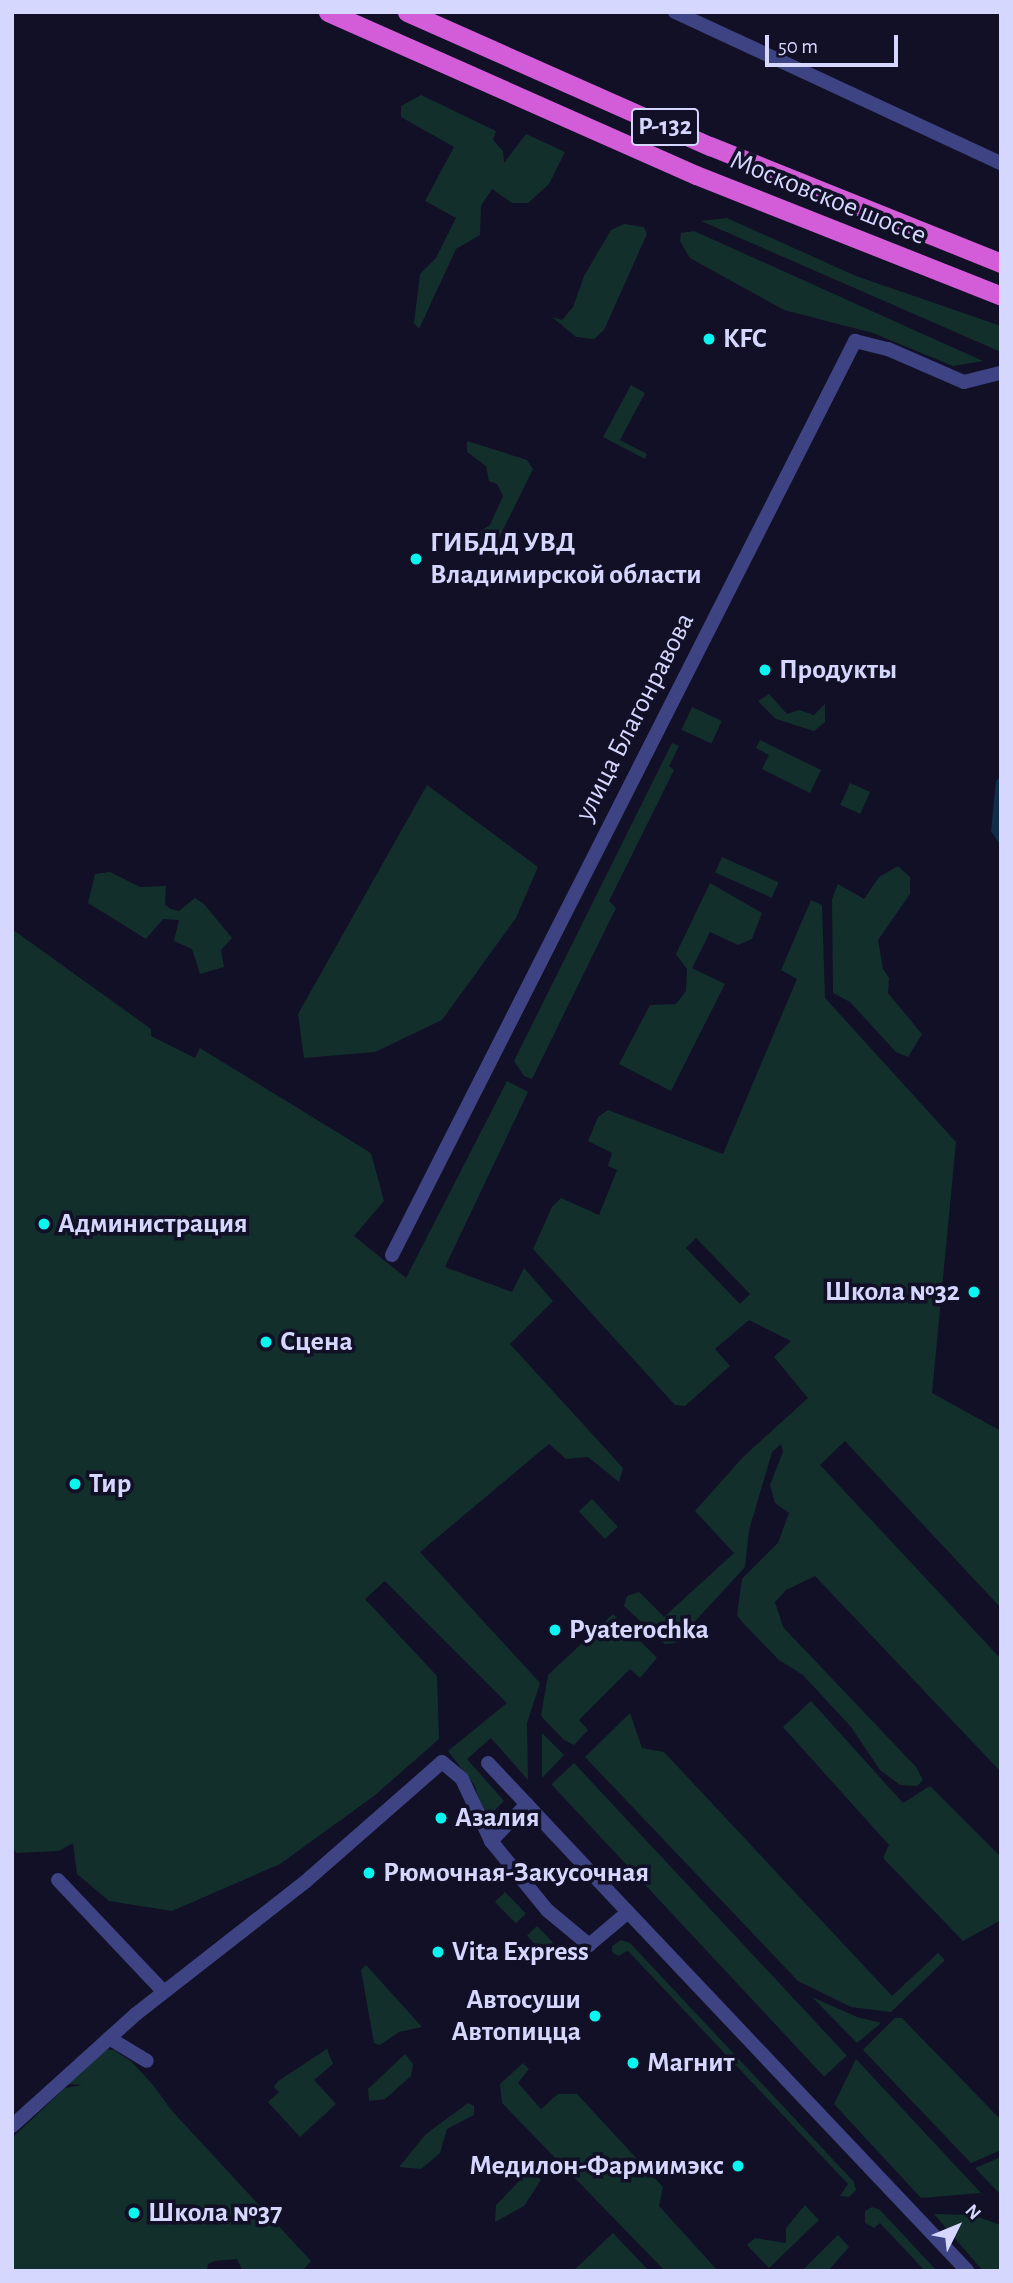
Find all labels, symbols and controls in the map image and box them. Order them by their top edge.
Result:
scale bar [768,21,901,65]
text: 50 m [778,36,818,57]
road number: Р-132 [630,104,700,150]
street label: Московское шоссе [725,143,931,253]
place label: KFC [723,322,767,356]
marker: KFC [701,331,717,347]
place label: ГИБДД УВД Владимирской области [430,526,702,592]
marker: ГИБДД УВД Владимирской области [408,551,424,567]
street label: улица Благонравова [568,607,702,827]
place label: Продукты [779,653,897,687]
marker: Продукты [757,662,773,678]
place label: Администрация [58,1207,248,1241]
marker: Администрация [36,1216,52,1232]
place label: Школа №32 [825,1275,960,1309]
marker: Школа №32 [966,1284,982,1300]
place label: Сцена [280,1325,353,1359]
marker: Сцена [258,1334,274,1350]
place label: Тир [89,1467,131,1501]
marker: Тир [67,1476,83,1492]
place label: Pyaterochka [569,1613,709,1647]
marker: Pyaterochka [547,1622,563,1638]
place label: Азалия [455,1801,540,1835]
marker: Азалия [433,1810,449,1826]
place label: Рюмочная-Закусочная [383,1856,649,1890]
marker: Рюмочная-Закусочная [361,1865,377,1881]
place label: Vita Express [452,1935,589,1969]
marker: Vita Express [430,1944,446,1960]
place label: Автосуши Автопицца [452,1983,581,2049]
marker: Автосуши Автопицца [587,2008,603,2024]
place label: Магнит [647,2046,734,2080]
marker: Магнит [625,2055,641,2071]
place label: Медилон-Фармимэкс [469,2149,724,2183]
marker: Медилон-Фармимэкс [730,2158,746,2174]
north arrow [922,2192,992,2262]
place label: Школа №37 [148,2196,282,2230]
text: N [961,2201,984,2224]
marker: Школа №37 [126,2205,142,2221]

